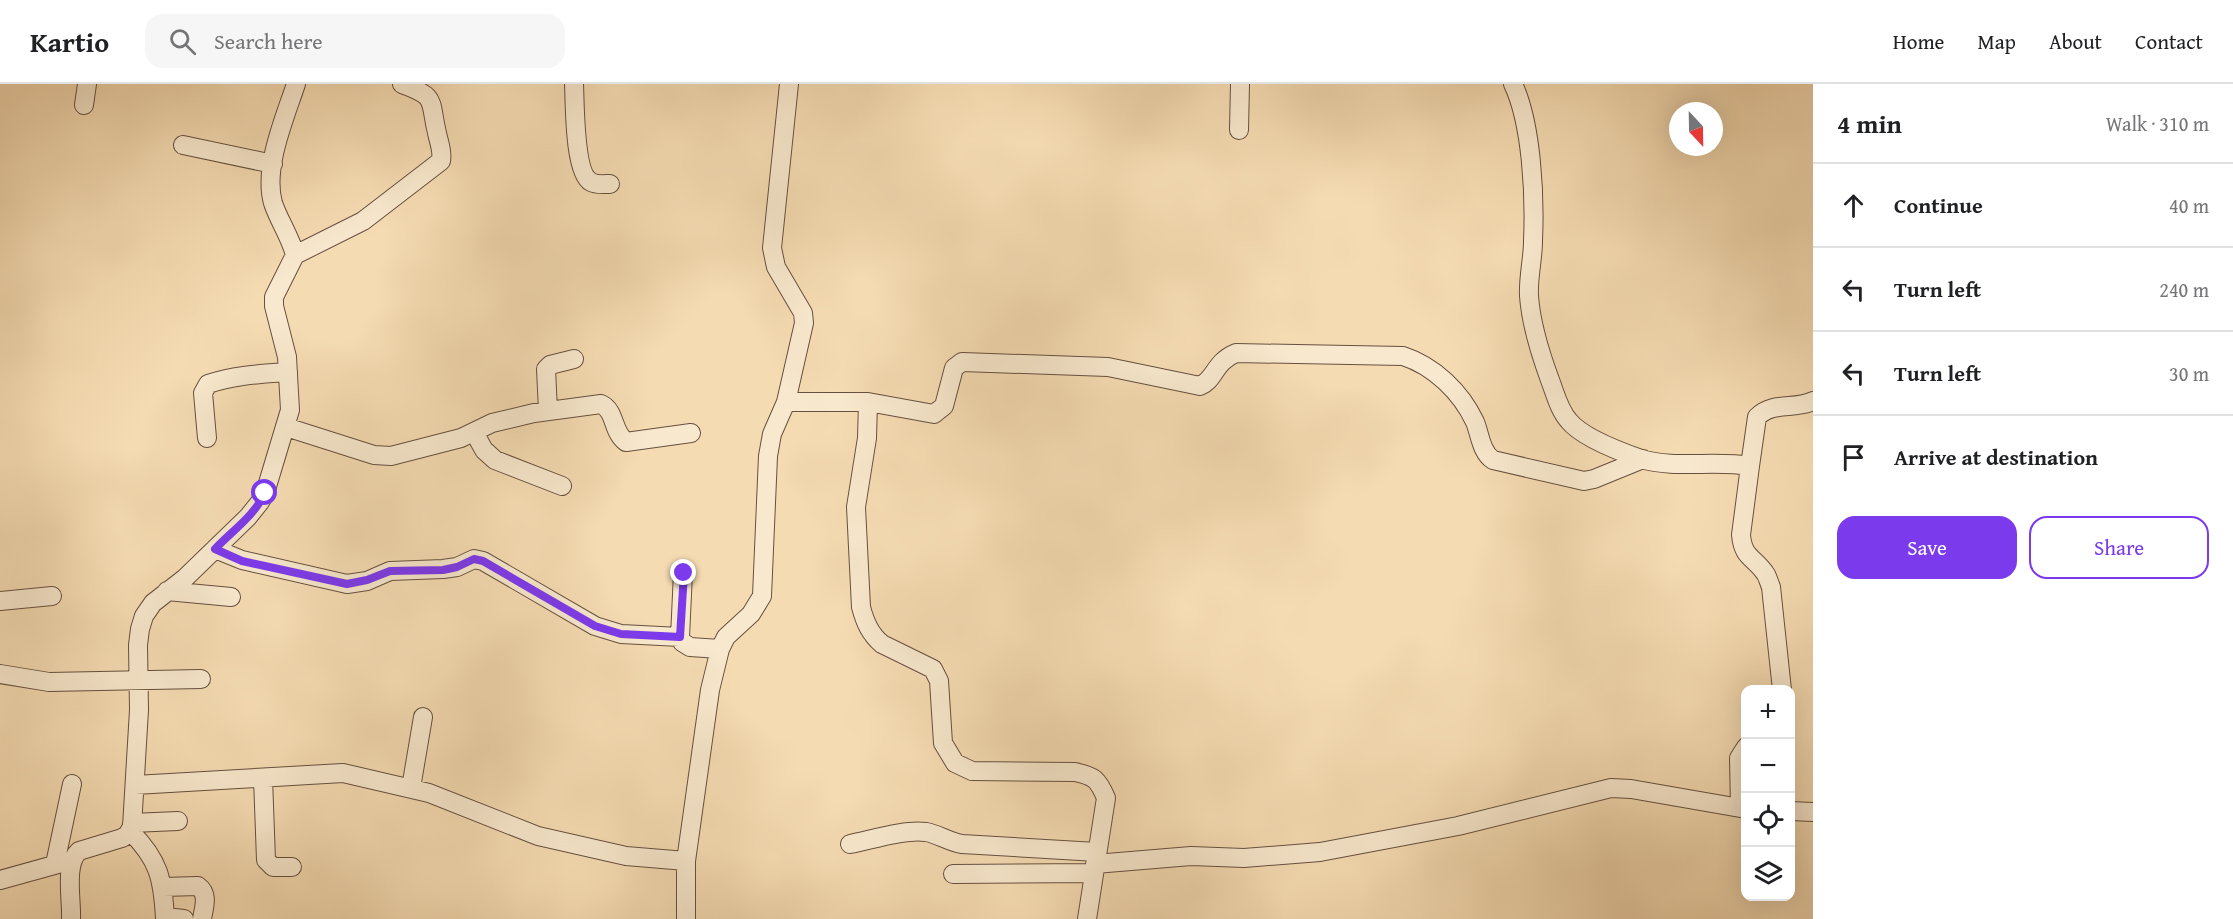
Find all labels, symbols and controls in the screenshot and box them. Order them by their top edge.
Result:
search box [145,14,565,68]
text: Kartio [30,21,109,62]
icon: search [166,25,199,58]
text: Search here [214,25,323,57]
text: Home [1893,26,1944,57]
text: Map [1977,26,2016,57]
text: About [2049,26,2102,57]
text: Contact [2135,26,2203,57]
north arrow [1669,102,1723,156]
text: 4 min [1837,104,1902,143]
text: Walk · 310 m [2106,109,2209,138]
icon: ahead [1837,189,1870,222]
text: Continue [1894,189,1983,221]
text: 40 m [2169,191,2209,220]
icon: left [1837,273,1870,306]
text: Turn left [1894,273,1981,305]
text: 240 m [2159,275,2209,304]
icon: left [1837,357,1870,390]
text: Turn left [1894,357,1981,389]
text: 30 m [2169,359,2209,388]
icon: arrive [1837,441,1870,474]
text: Arrive at destination [1894,441,2098,473]
route start [251,479,277,505]
button: Save [1837,516,2017,579]
button: Share [2029,516,2209,579]
route end [670,559,696,585]
map controls [1741,685,1795,901]
button: + [1741,685,1795,739]
button: − [1741,739,1795,793]
button: locate [1741,793,1795,847]
button: layers [1741,847,1795,901]

